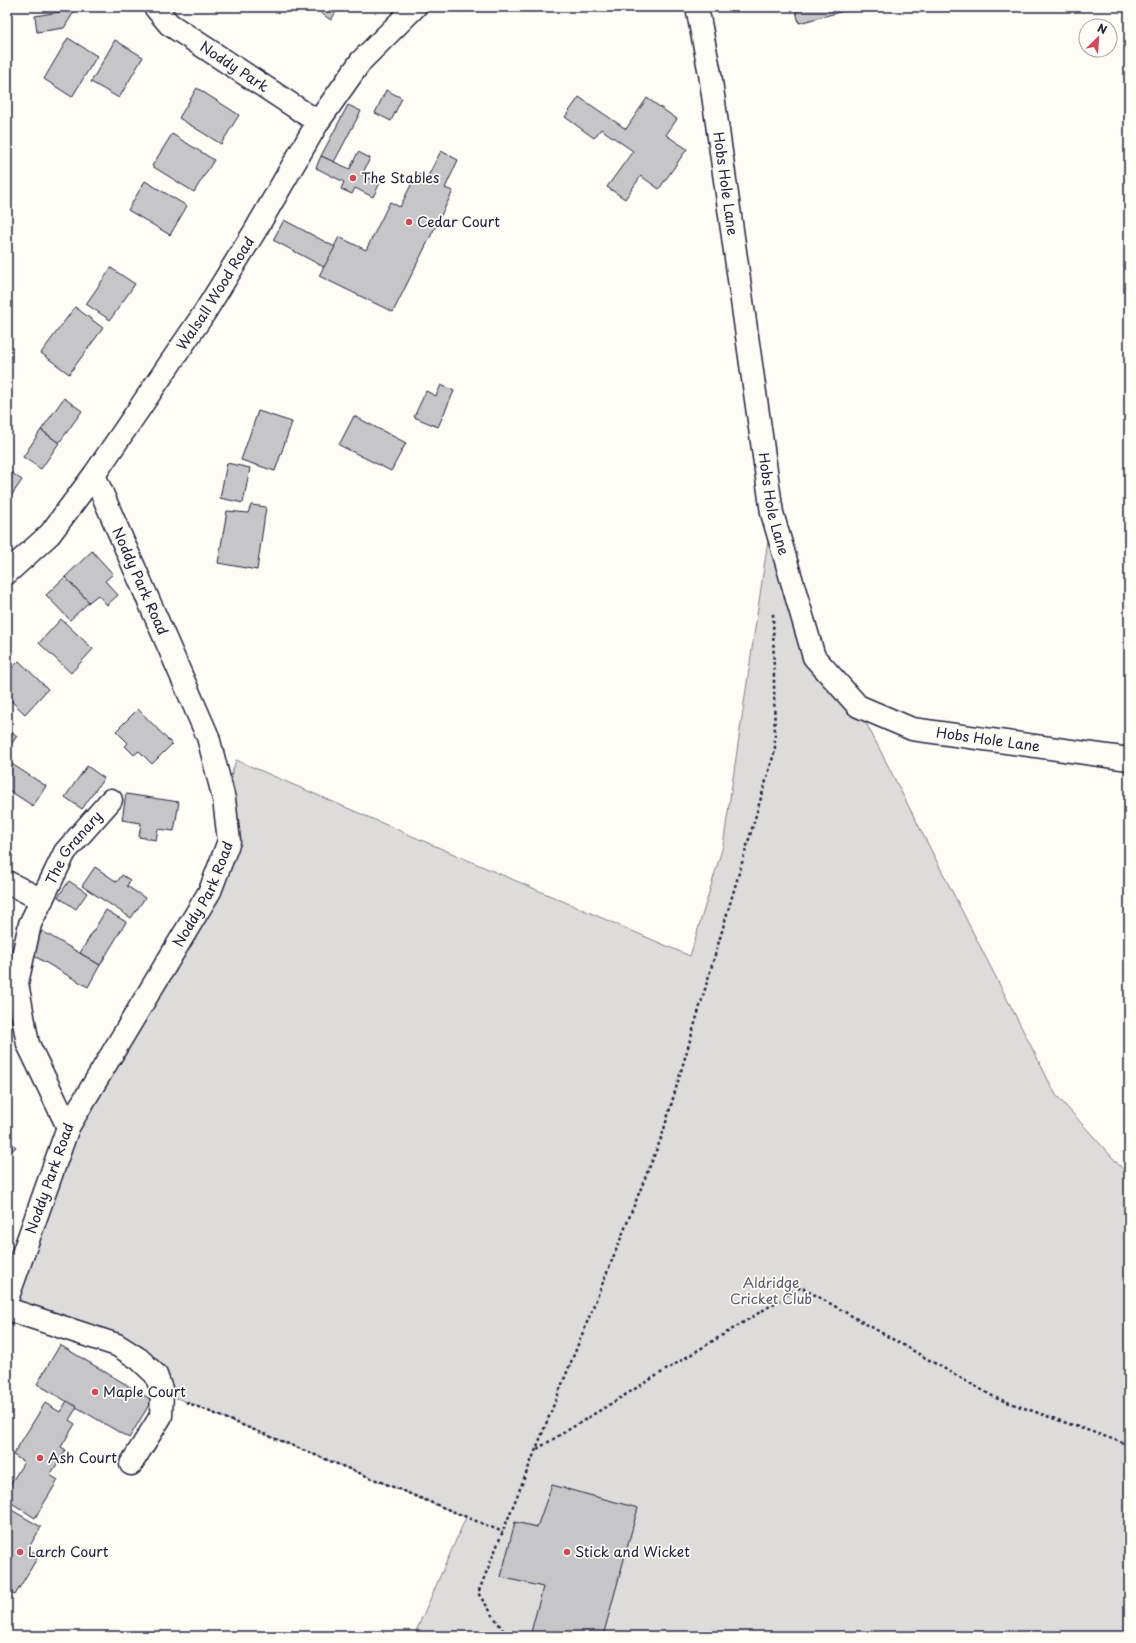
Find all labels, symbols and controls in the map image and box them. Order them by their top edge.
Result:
north arrow [1078,18,1118,58]
text: N [1095,19,1110,38]
street label: Noddy Park [196,36,274,97]
street label: Hobs Hole Lane [708,130,744,237]
place label: The Stables [361,167,439,188]
marker: The Stables [348,173,358,183]
place label: Cedar Court [417,211,500,232]
marker: Cedar Court [404,217,414,227]
street label: Walsall Wood Road [171,233,259,354]
street label: Hobs Hole Lane [754,451,795,558]
street label: Noddy Park Road [107,523,174,638]
street label: Hobs Hole Lane [935,721,1042,757]
street label: The Granary [40,806,107,888]
street label: Noddy Park Road [168,838,238,951]
street label: Noddy Park Road [20,1120,79,1237]
park label: Aldridge Cricket Club [730,1272,812,1309]
place label: Maple Court [103,1381,186,1402]
marker: Maple Court [90,1387,100,1397]
place label: Ash Court [48,1447,117,1468]
marker: Ash Court [35,1453,45,1463]
place label: Larch Court [28,1541,109,1562]
place label: Stick and Wicket [575,1541,690,1562]
marker: Larch Court [15,1547,25,1557]
marker: Stick and Wicket [562,1547,572,1557]

